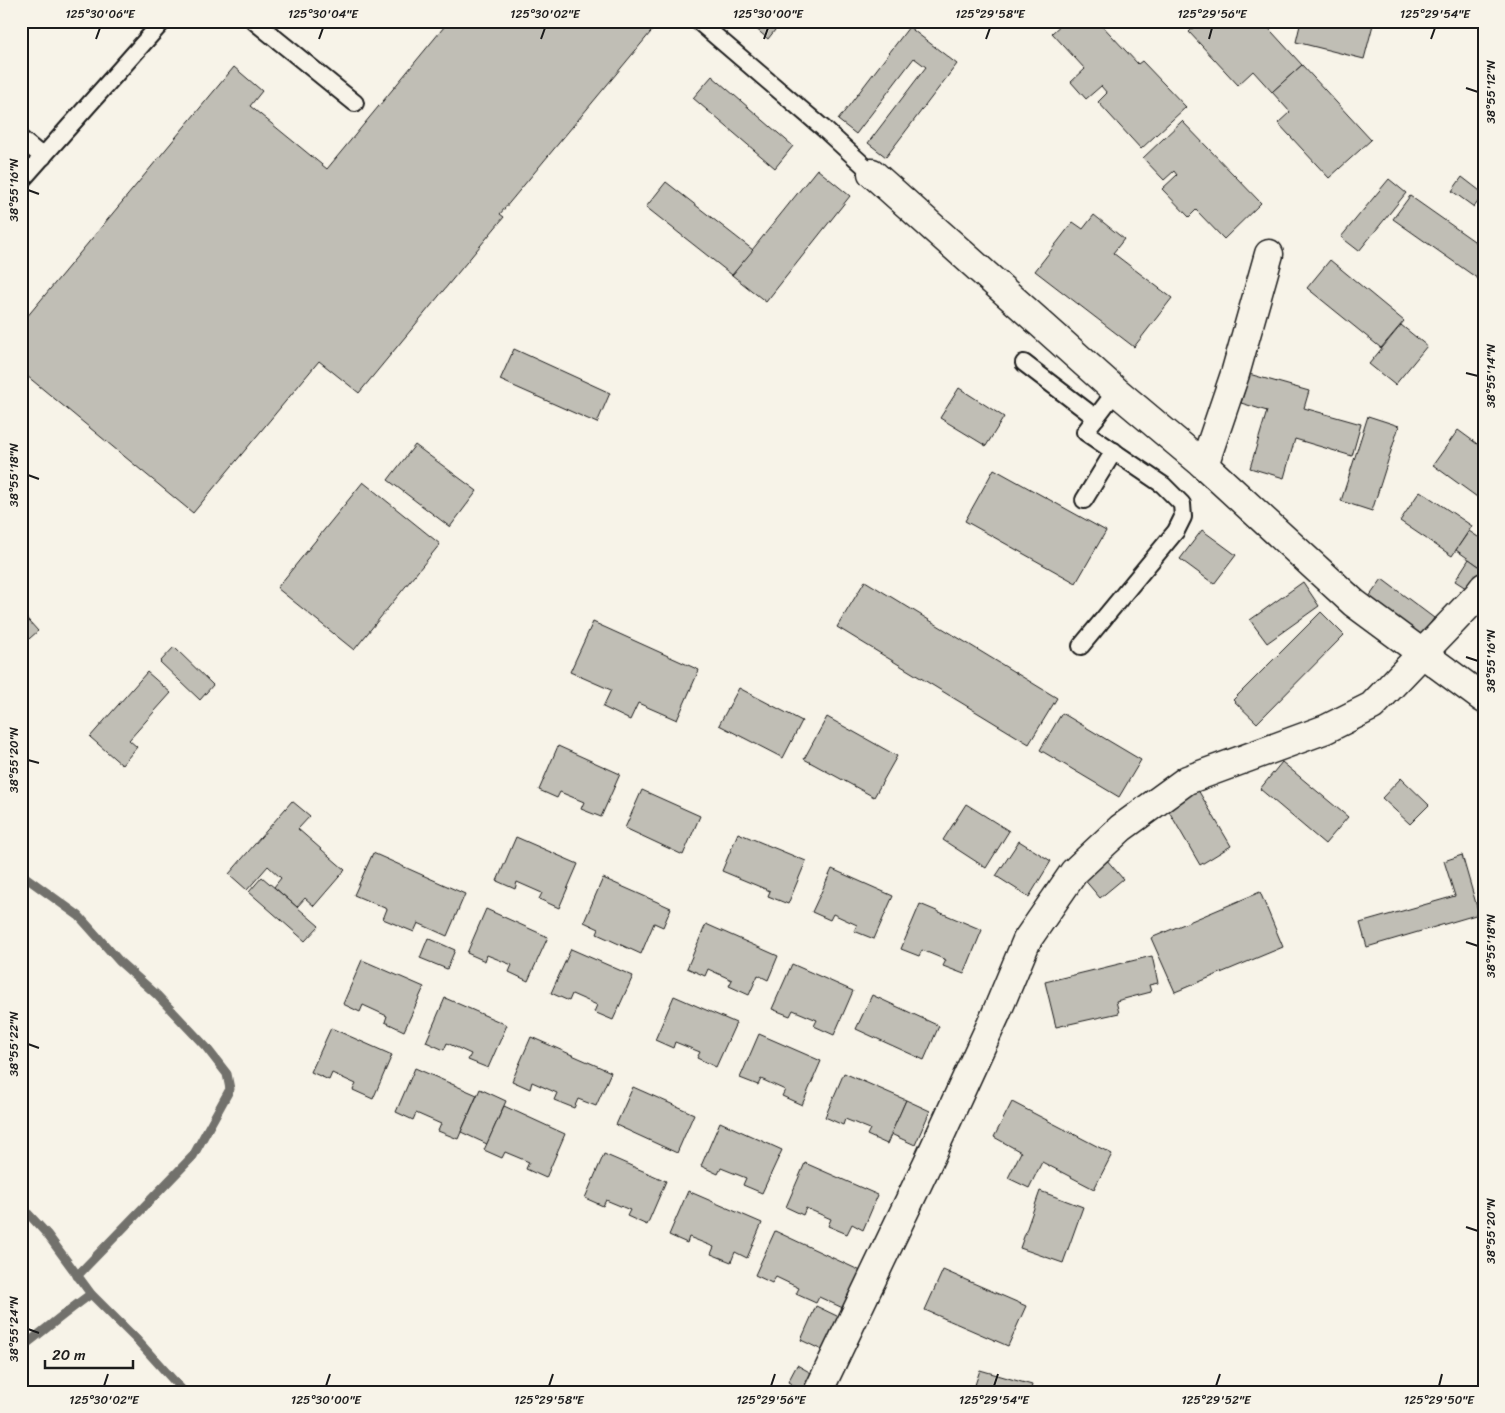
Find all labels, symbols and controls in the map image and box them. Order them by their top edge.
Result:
text: 125°30'06"E [65,3,136,25]
text: 125°30'04"E [288,3,359,25]
text: 125°30'02"E [510,3,581,25]
text: 125°30'00"E [733,3,804,25]
text: 125°29'58"E [955,3,1026,25]
text: 125°29'56"E [1177,3,1248,25]
text: 125°29'54"E [1400,3,1471,25]
text: 38°55'12"N [1480,60,1502,124]
text: 38°55'16"N [3,158,25,222]
text: 38°55'14"N [1480,343,1502,408]
text: 38°55'18"N [3,442,25,507]
text: 38°55'16"N [1480,629,1502,693]
text: 38°55'20"N [3,726,25,793]
text: 38°55'18"N [1480,913,1502,978]
text: 38°55'22"N [3,1011,25,1077]
text: 38°55'20"N [1480,1197,1502,1264]
text: 38°55'24"N [3,1295,25,1362]
scale bar [45,1338,132,1370]
text: 20 m [52,1342,86,1368]
text: 125°30'02"E [69,1389,140,1411]
text: 125°30'00"E [291,1389,362,1411]
text: 125°29'58"E [514,1389,585,1411]
text: 125°29'56"E [736,1389,807,1411]
text: 125°29'54"E [959,1389,1030,1411]
text: 125°29'52"E [1181,1389,1252,1411]
text: 125°29'50"E [1404,1389,1475,1411]

